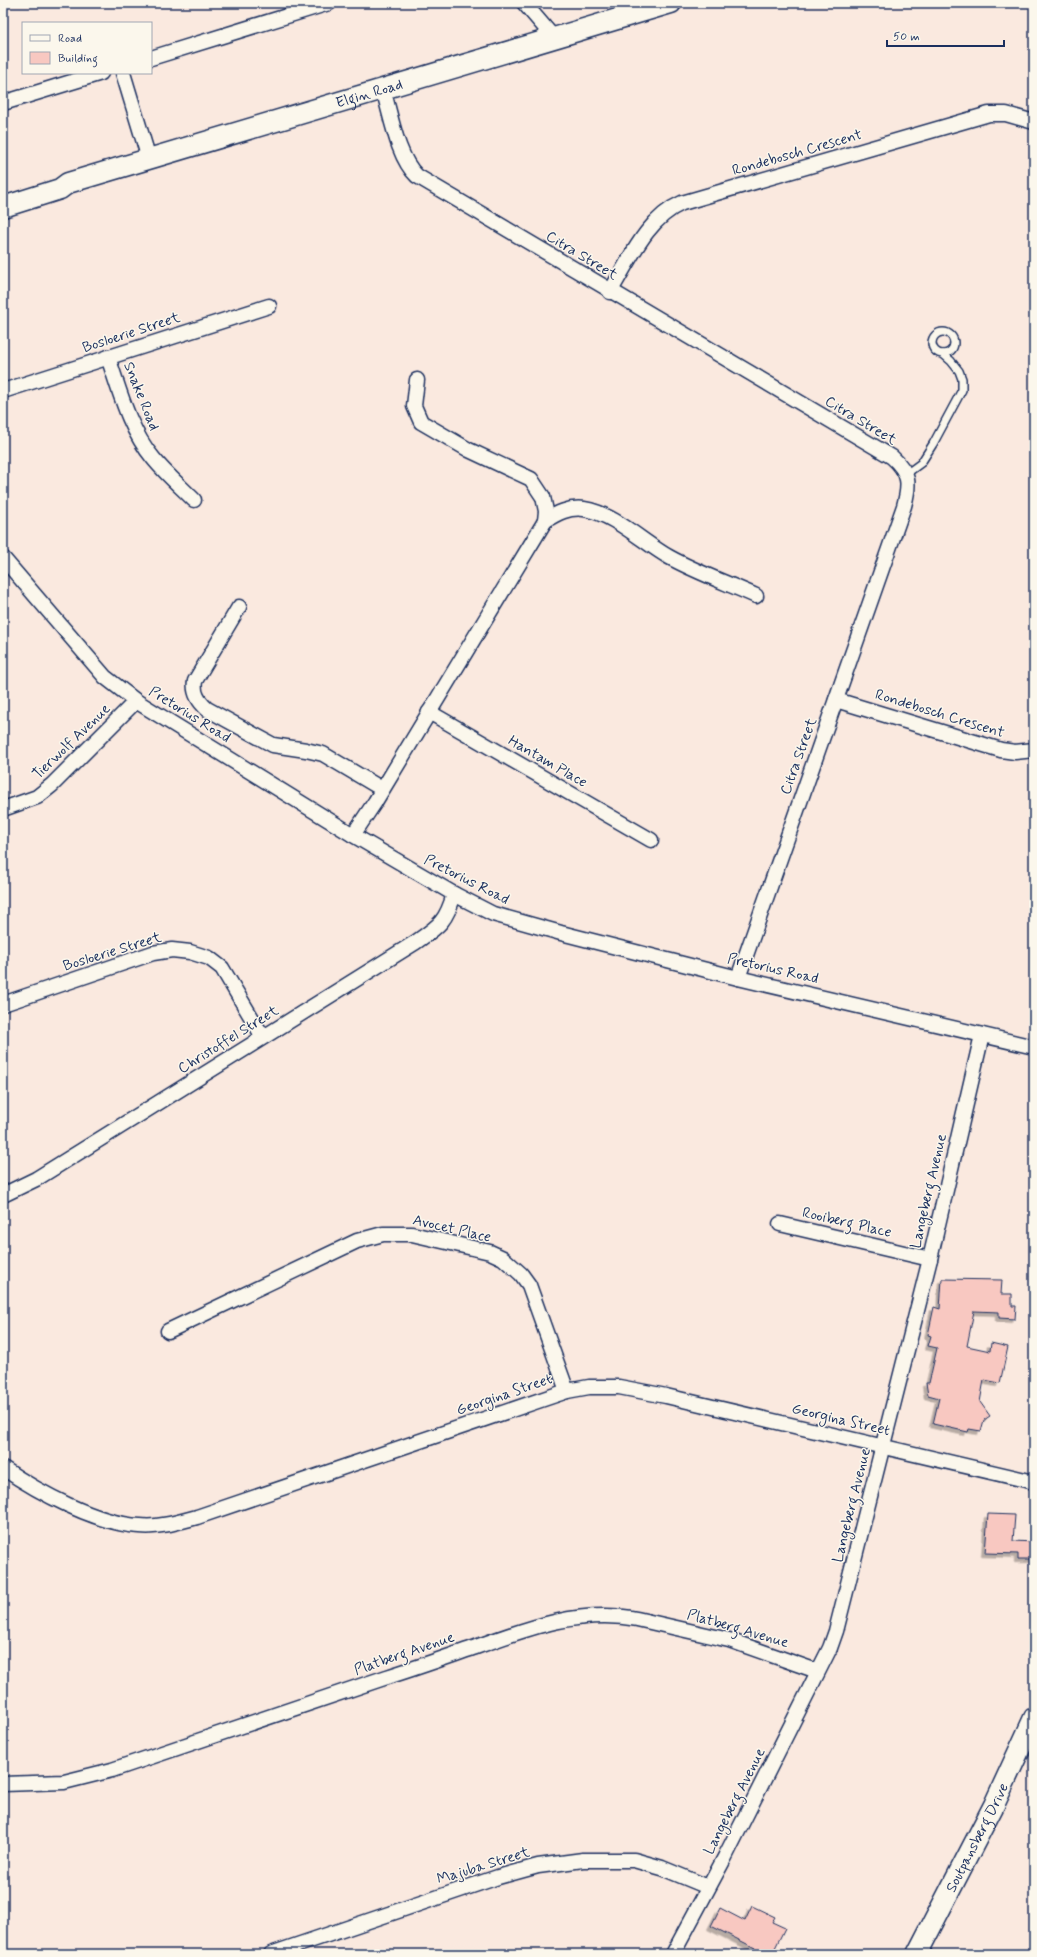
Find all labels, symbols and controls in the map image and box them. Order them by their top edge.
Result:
legend [22,22,152,74]
scale bar [887,22,1004,48]
text: 50 m [893,29,920,45]
text: Road [58,31,82,47]
text: Building [58,51,98,68]
street label: Elgin Road [334,75,405,113]
street label: Rondebosch Crescent [730,125,865,181]
street label: Citra Street [542,227,621,285]
street label: Bosloerie Street [80,308,183,358]
street label: Snake Road [118,359,164,434]
street label: Citra Street [821,392,900,450]
street label: Pretorius Road [145,682,234,748]
street label: Rondebosch Crescent [873,685,1007,743]
street label: Tierwolf Avenue [28,699,115,784]
street label: Citra Street [776,715,822,798]
street label: Hantam Place [504,731,591,793]
street label: Pretorius Road [421,850,513,910]
street label: Bosloerie Street [61,927,164,976]
street label: Pretorius Road [725,949,820,989]
street label: Christoffel Street [174,1001,283,1079]
street label: Langeberg Avenue [906,1132,953,1251]
street label: Rooiberg Place [800,1203,894,1244]
street label: Avocet Place [411,1210,493,1248]
street label: Georgina Street [454,1369,556,1422]
street label: Georgina Street [789,1399,892,1442]
street label: Langeberg Avenue [828,1446,877,1565]
street label: Platberg Avenue [684,1605,791,1654]
street label: Platberg Avenue [352,1627,457,1681]
street label: Langeberg Avenue [699,1745,771,1859]
street label: Soutpansberg Drive [942,1780,1014,1896]
street label: Majuba Street [434,1842,532,1890]

